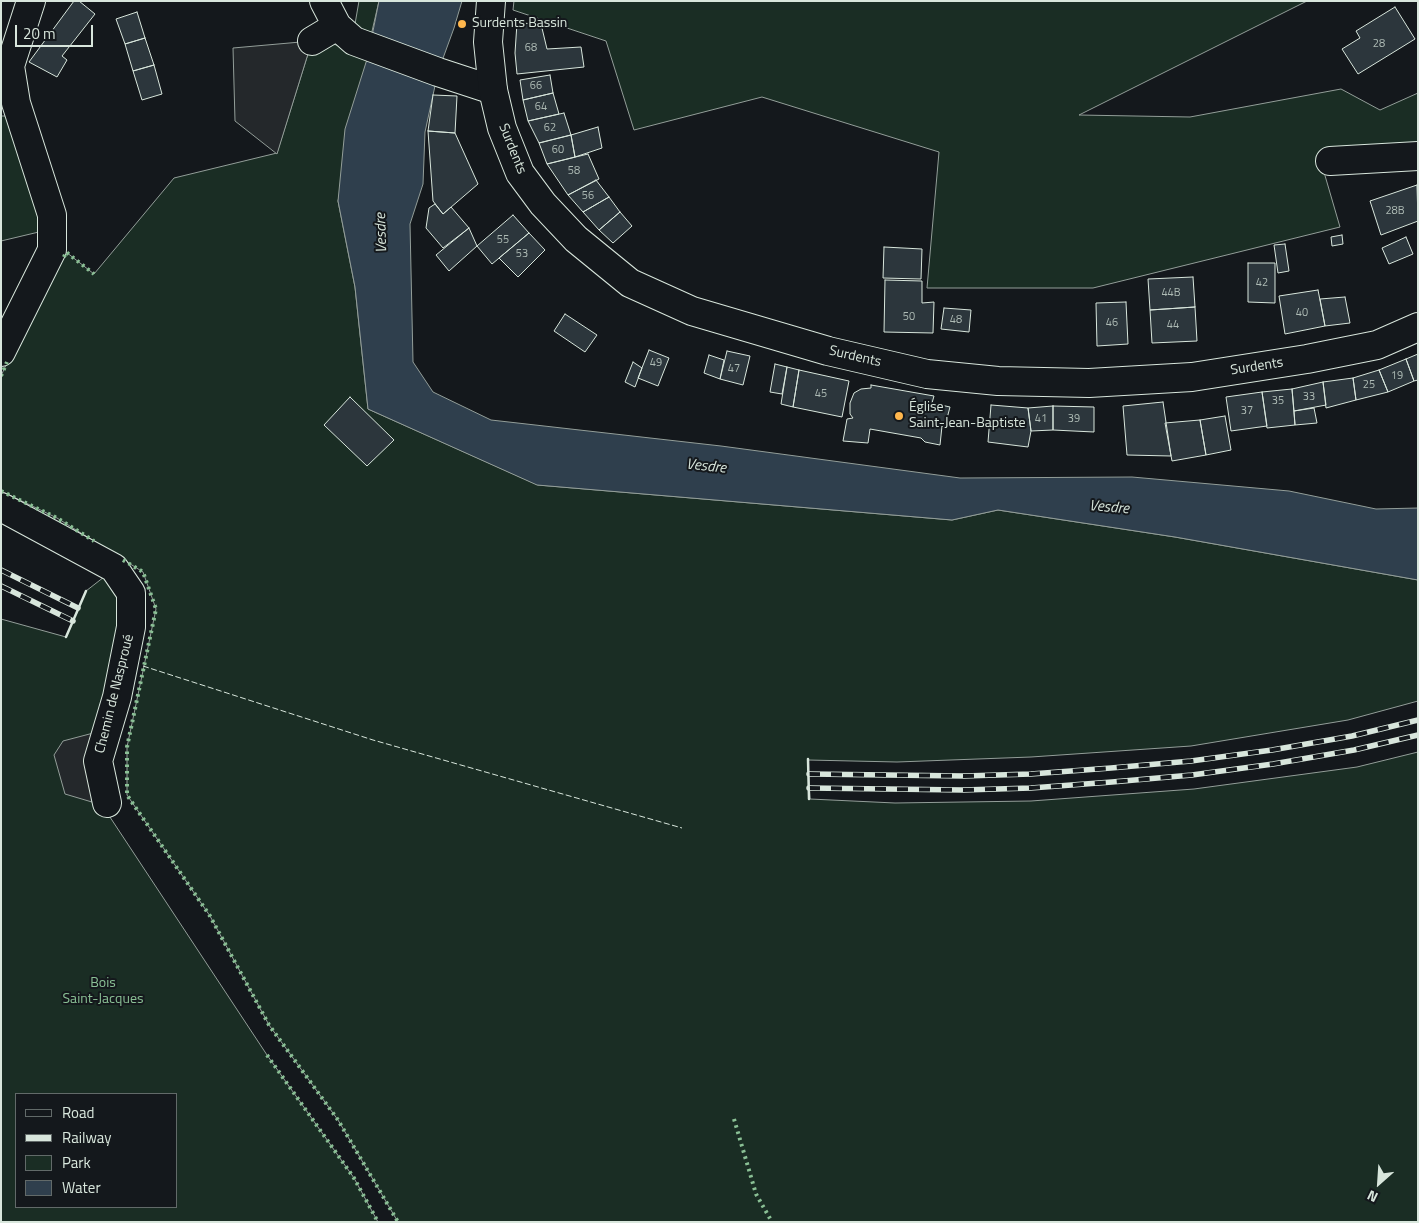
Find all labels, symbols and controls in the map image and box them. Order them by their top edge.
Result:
scale bar [18,15,95,47]
place label: Surdents Bassin [472,16,567,32]
marker: Surdents Bassin [456,18,468,30]
text: 20 m [23,22,56,45]
house number: 28 [1373,37,1385,51]
house number: 68 [525,41,537,55]
house number: 66 [530,79,542,93]
house number: 64 [535,100,547,114]
street label: Surdents [494,121,530,177]
house number: 62 [544,121,556,135]
house number: 60 [552,143,564,157]
house number: 58 [568,164,580,178]
house number: 56 [582,189,594,203]
house number: 28B [1385,204,1405,218]
water label: Vesdre [372,213,392,253]
house number: 55 [497,233,509,247]
house number: 53 [516,247,528,261]
house number: 42 [1256,276,1268,290]
house number: 44B [1161,286,1181,300]
house number: 40 [1296,306,1308,320]
house number: 50 [903,310,915,324]
house number: 48 [950,313,962,327]
house number: 46 [1106,316,1118,330]
house number: 44 [1167,318,1179,332]
street label: Surdents [827,343,883,371]
street label: Surdents [1229,355,1285,379]
house number: 49 [650,356,662,370]
house number: 47 [728,362,740,376]
house number: 19 [1391,369,1403,383]
house number: 25 [1363,378,1375,392]
house number: 45 [815,387,827,401]
house number: 33 [1303,390,1315,404]
house number: 35 [1272,394,1284,408]
place label: Église Saint-Jean-Baptiste [909,400,1026,432]
house number: 37 [1241,404,1253,418]
marker: Église Saint-Jean-Baptiste [893,410,905,422]
house number: 41 [1035,412,1047,426]
house number: 39 [1068,412,1080,426]
water label: Vesdre [685,456,727,478]
water label: Vesdre [1088,497,1130,519]
street label: Chemin de Nasproué [92,633,138,755]
park label: Bois Saint-Jacques [63,976,143,1009]
legend [15,1093,178,1208]
text: Road [62,1101,94,1124]
text: Railway [62,1126,112,1149]
text: Park [62,1151,91,1174]
north arrow [1354,1158,1404,1208]
text: Water [62,1176,101,1199]
text: N [1363,1185,1381,1208]

